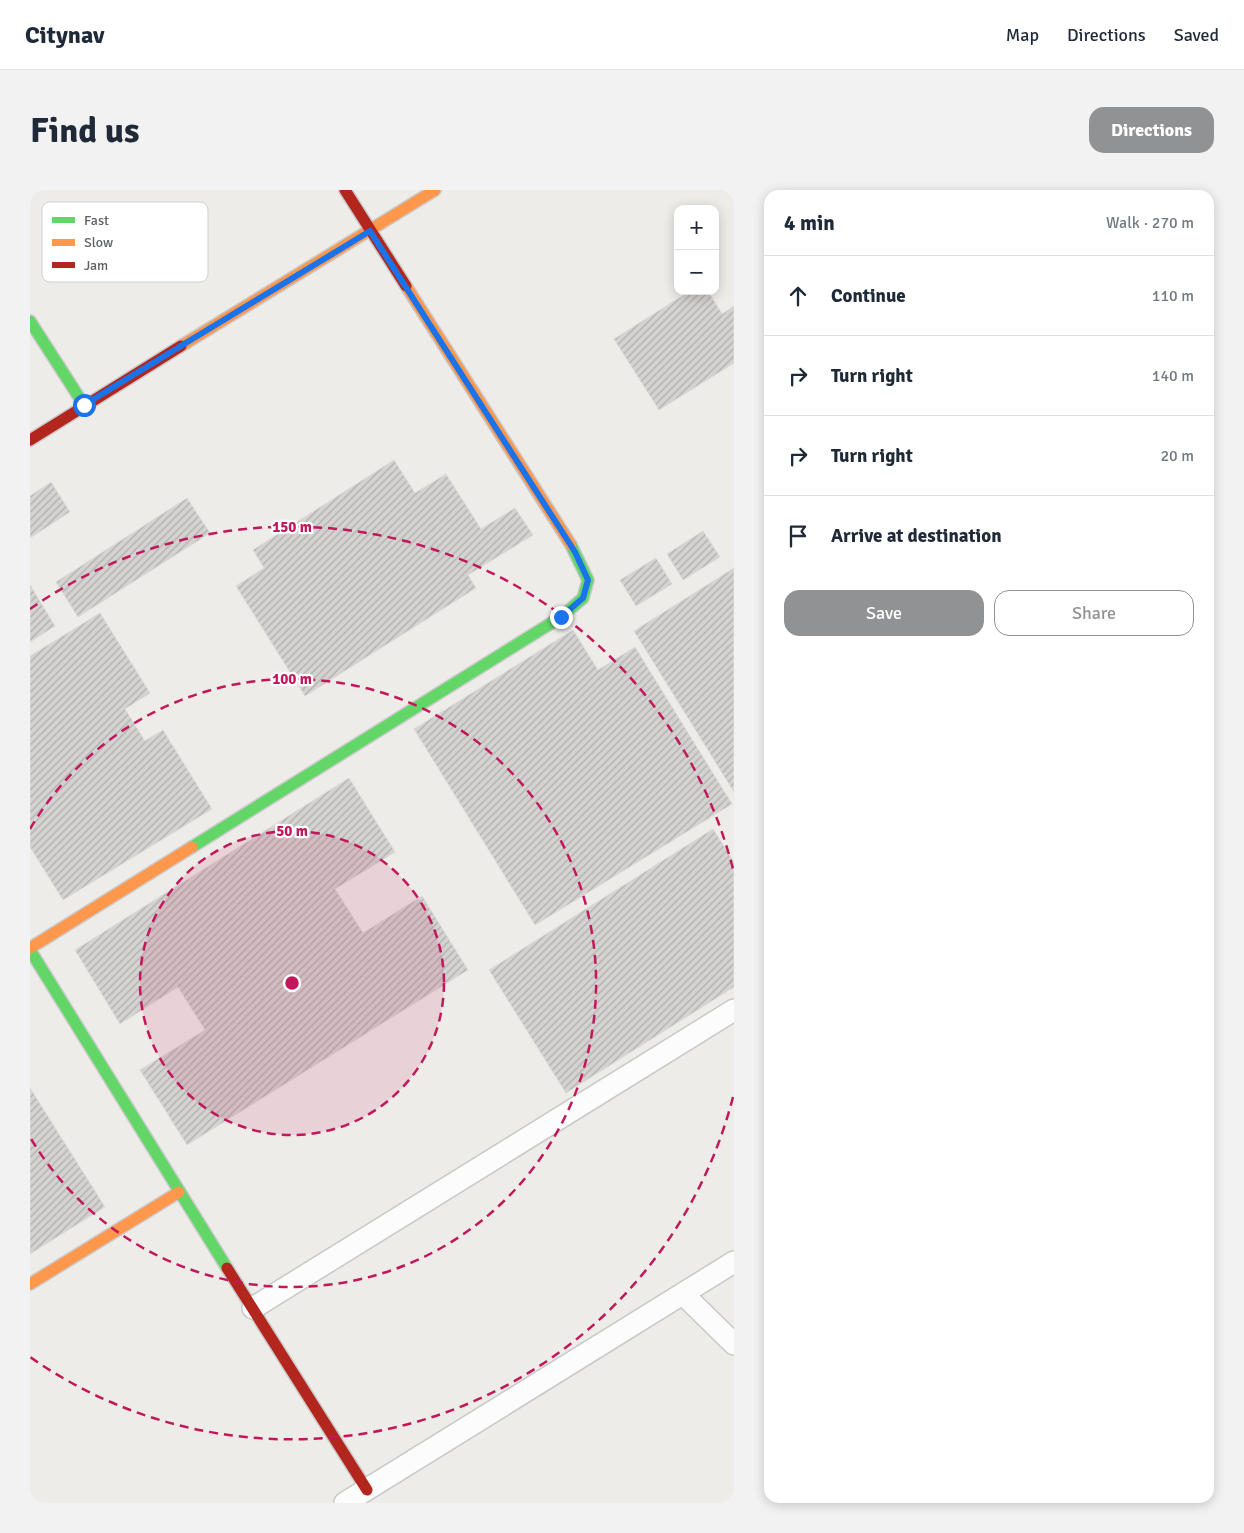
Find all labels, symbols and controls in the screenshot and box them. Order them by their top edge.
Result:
text: Citynav [25,20,104,50]
text: Map [1006,24,1039,46]
text: Directions [1067,24,1146,46]
text: Saved [1174,24,1219,46]
button: Directions [1089,107,1214,153]
text: Find us [30,109,140,152]
legend [42,202,208,282]
map controls [674,205,719,295]
button: + [674,205,719,250]
text: 4 min [784,210,835,236]
text: Fast [84,212,109,229]
text: Walk · 270 m [1106,213,1194,233]
text: Slow [84,234,113,251]
button: − [674,250,719,295]
text: Jam [84,257,108,274]
icon: ahead [784,282,812,310]
text: Continue [831,284,906,308]
text: 110 m [1152,286,1194,306]
icon: right [784,362,812,390]
text: Turn right [831,364,913,388]
text: 140 m [1152,366,1194,386]
route start [73,394,96,417]
icon: right [784,442,812,470]
text: Turn right [831,444,913,468]
text: 20 m [1160,446,1194,466]
text: 150 m [272,518,312,536]
icon: arrive [784,522,812,550]
text: Arrive at destination [831,524,1002,548]
button: Save [784,590,984,636]
button: Share [994,590,1194,636]
route end [550,606,573,629]
text: 100 m [272,670,312,688]
text: 50 m [276,822,308,840]
centre of rings [283,974,301,992]

